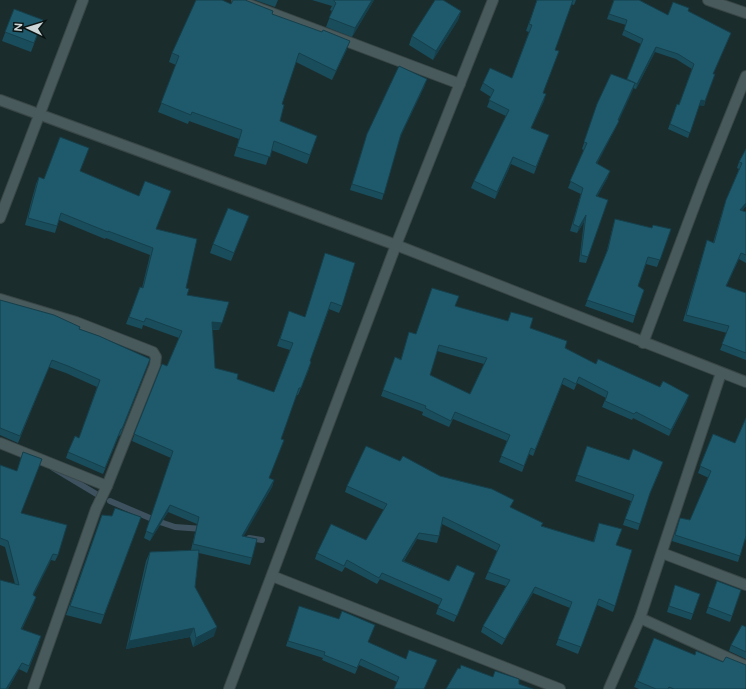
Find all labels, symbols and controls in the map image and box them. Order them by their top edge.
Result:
north arrow [8,8,48,48]
text: N [12,23,25,32]

